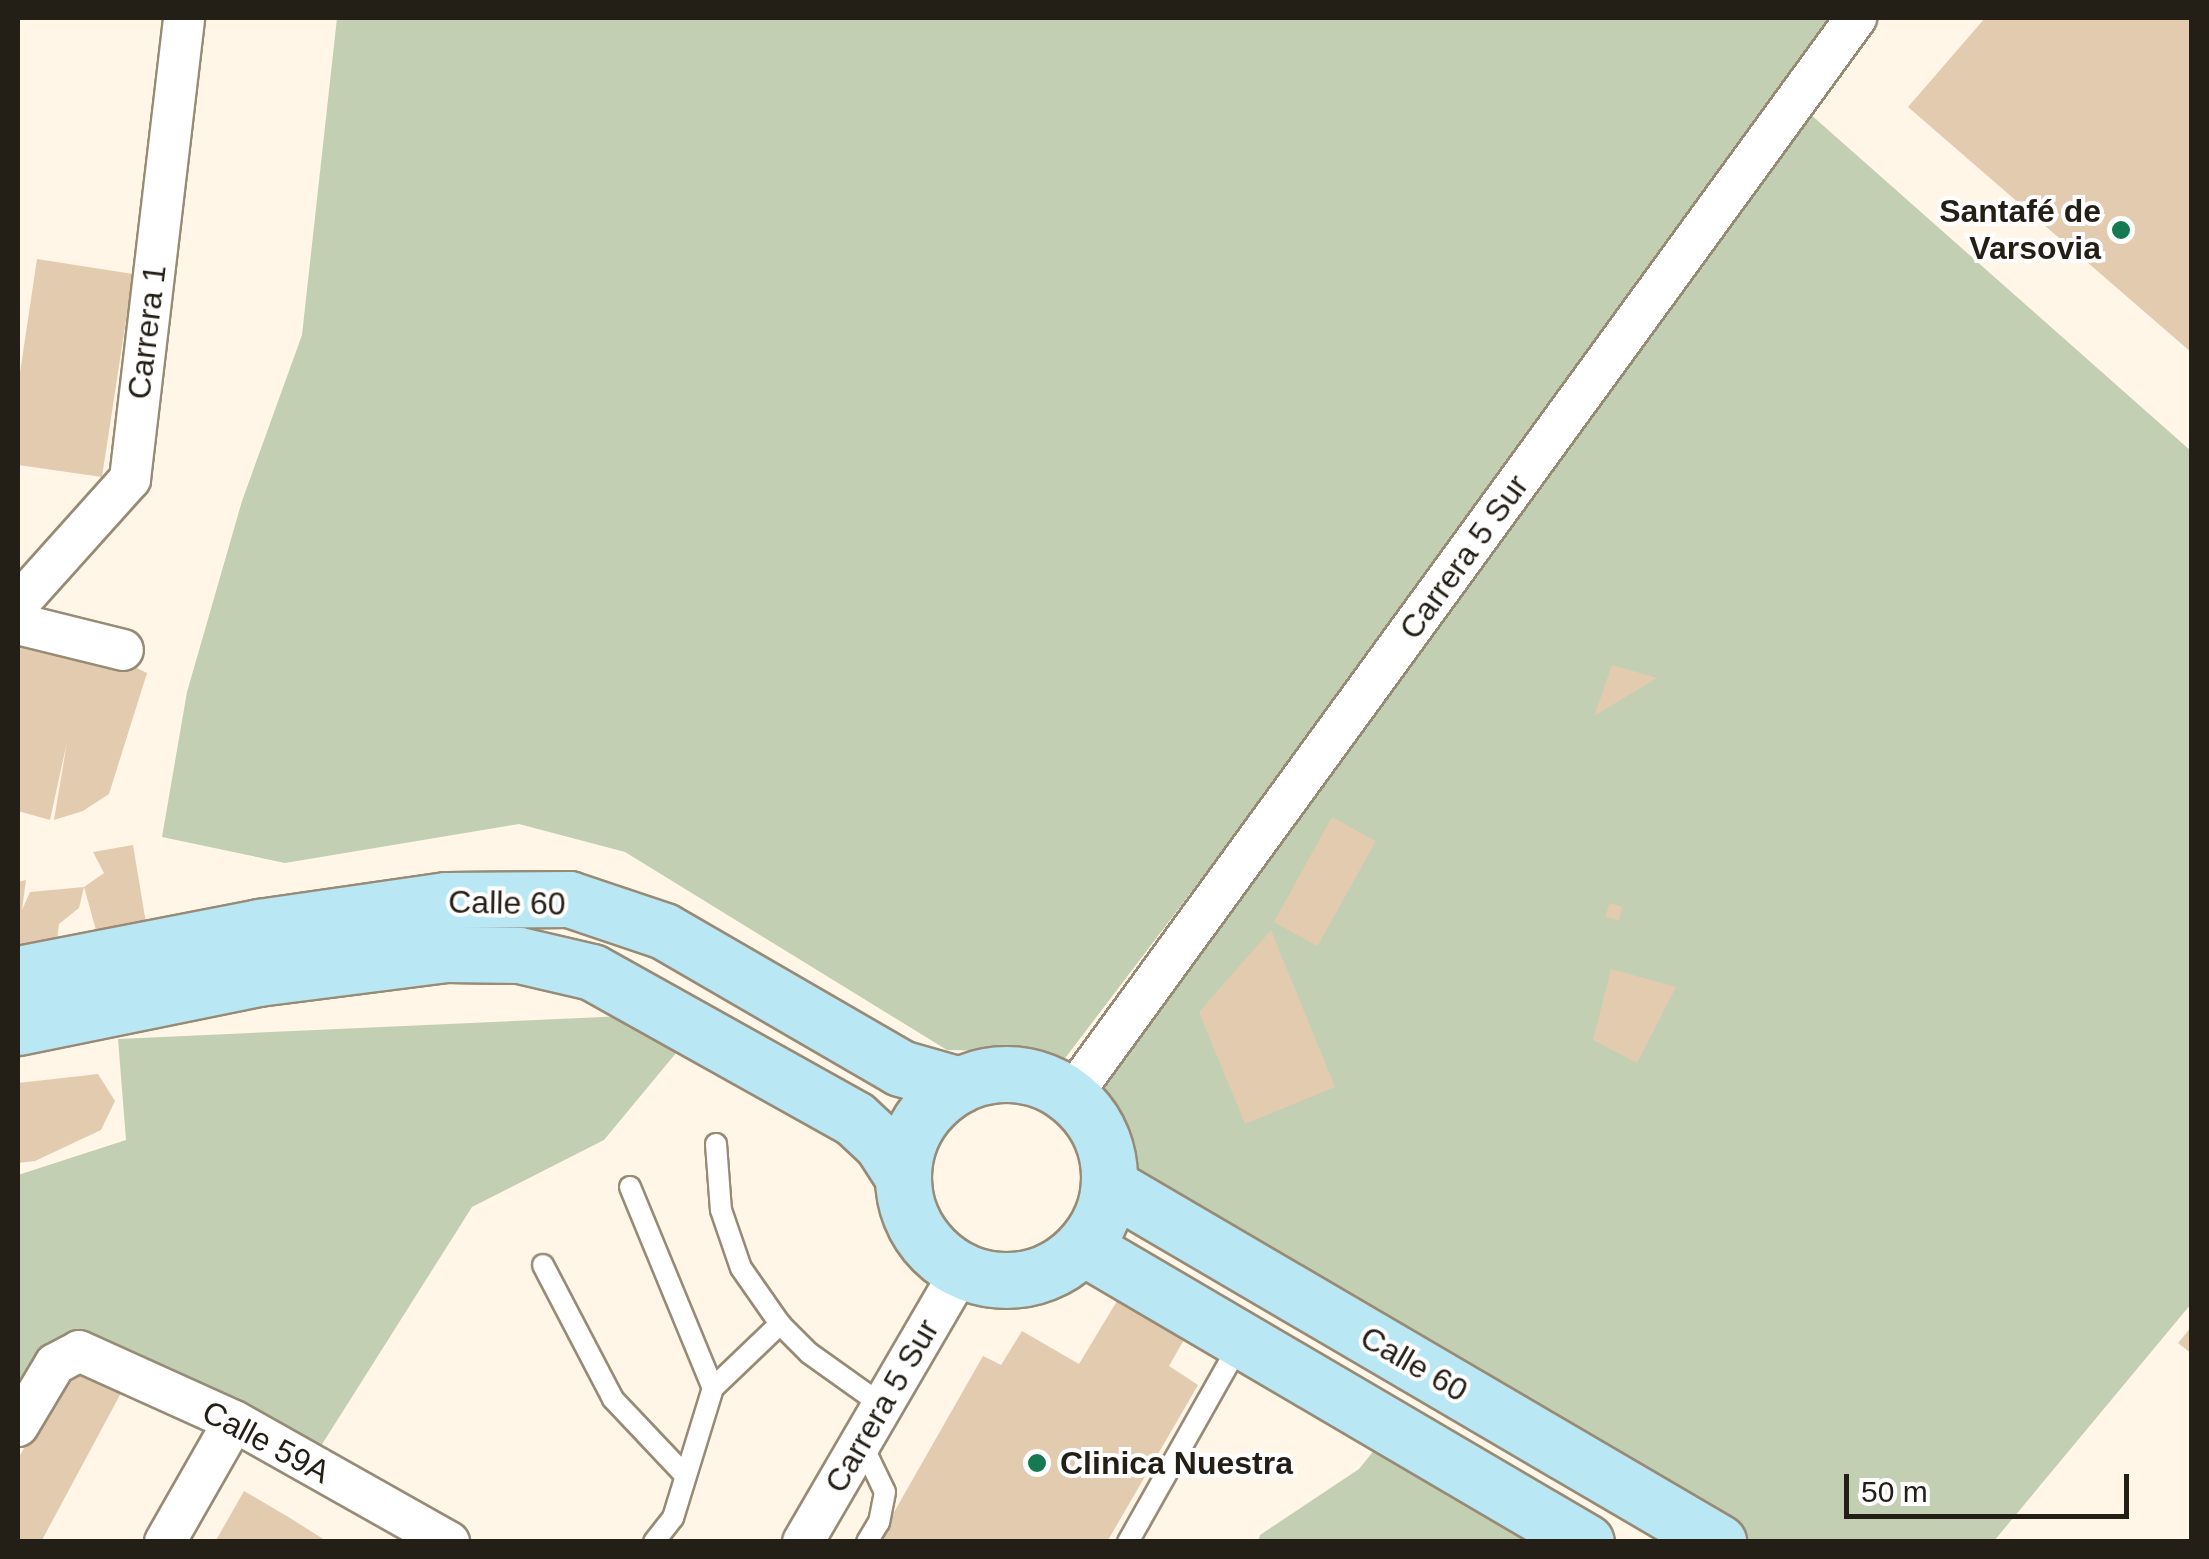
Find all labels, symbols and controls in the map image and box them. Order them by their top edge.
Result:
place label: Santafé de Varsovia [1939,193,2101,268]
marker: Santafé de Varsovia [2110,219,2132,241]
street label: Carrera 1 [120,263,174,401]
street label: Carrera 5 Sur [1391,467,1537,647]
street label: Calle 60 [448,883,566,923]
street label: Carrera 5 Sur [817,1312,947,1500]
street label: Calle 60 [1354,1318,1474,1410]
street label: Calle 59A [196,1392,336,1492]
place label: Clinica Nuestra [1060,1444,1293,1482]
marker: Clinica Nuestra [1024,1450,1050,1476]
scale bar [1849,1454,2134,1516]
text: 50 m [1861,1475,1928,1508]

